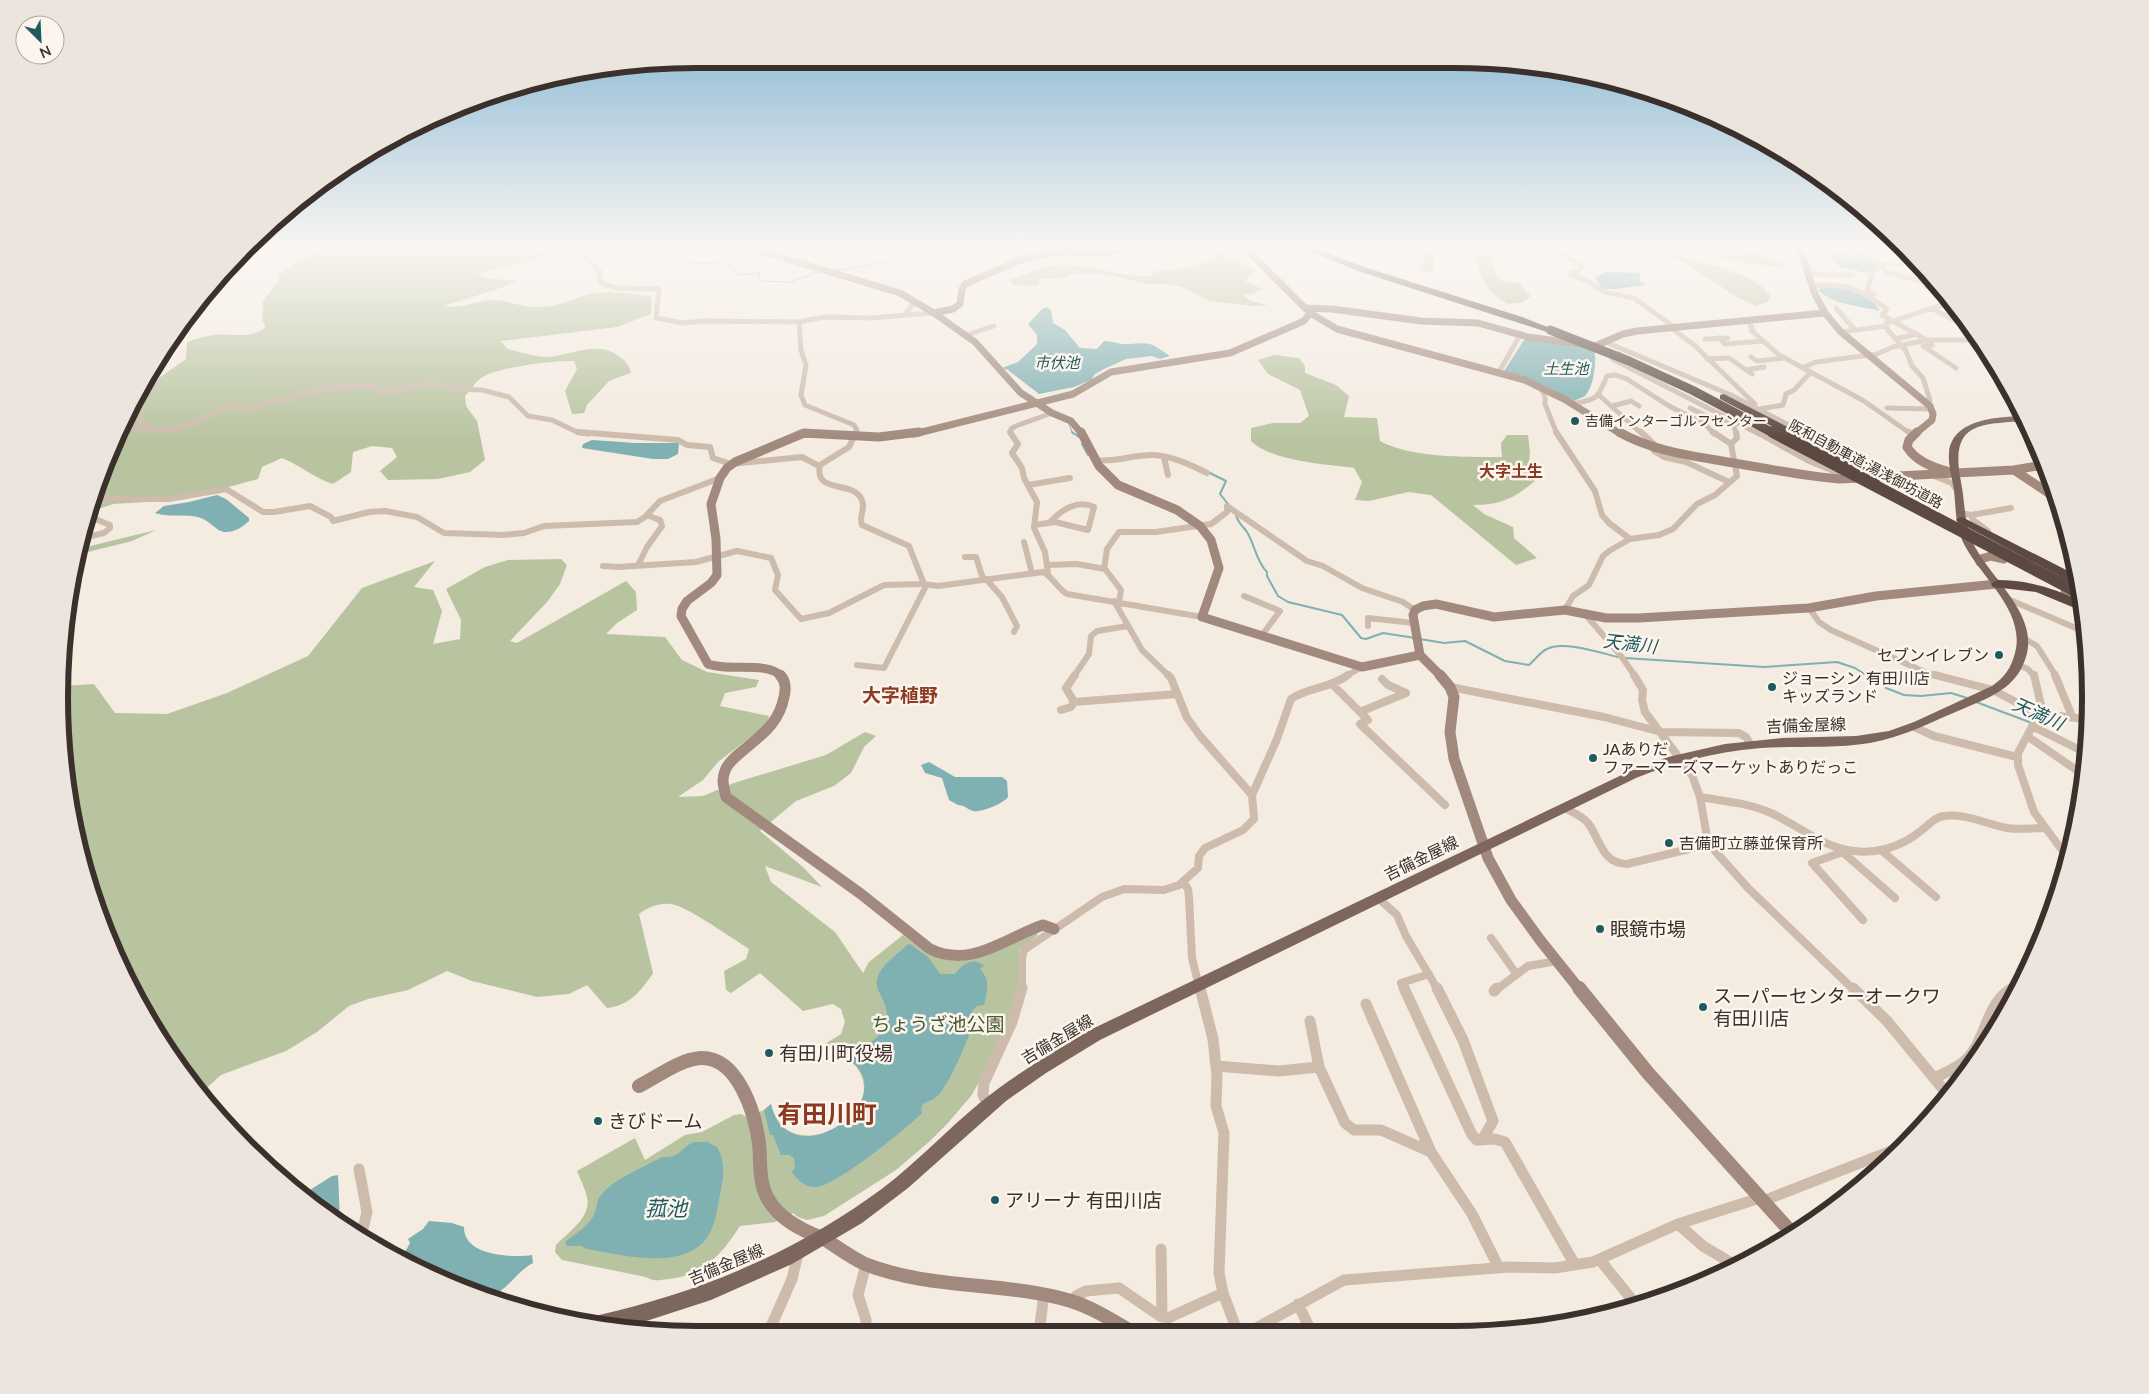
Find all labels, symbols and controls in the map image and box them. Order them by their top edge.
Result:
north arrow [15,15,65,65]
text: N [37,42,54,62]
water label: 市伏池 [1034,353,1081,371]
water label: 土生池 [1543,359,1590,377]
place label: 吉備インターゴルフセンター [1585,412,1767,429]
marker: 吉備インターゴルフセンター [1569,415,1581,427]
street label: 阪和自動車道;湯浅御坊道路 [1786,416,1946,511]
district label: 大字土生 [1479,461,1543,480]
water label: 天満川 [1602,629,1660,657]
place label: セブンイレブン [1877,645,1989,664]
marker: セブンイレブン [1993,649,2005,661]
place label: ジョーシン 有田川店 キッズランド [1782,668,1930,705]
marker: ジョーシン 有田川店 キッズランド [1766,681,1778,693]
district label: 大字植野 [862,683,938,706]
water label: 天満川 [2009,692,2069,735]
street label: 吉備金屋線 [1766,714,1846,735]
place label: JAありだ ファーマーズマーケットありだっこ [1603,739,1858,776]
marker: JAありだ ファーマーズマーケットありだっこ [1587,752,1599,764]
street label: 吉備金屋線 [1381,831,1461,884]
place label: 吉備町立藤並保育所 [1679,833,1823,852]
marker: 吉備町立藤並保育所 [1663,837,1675,849]
place label: 眼鏡市場 [1610,917,1686,940]
marker: 眼鏡市場 [1594,923,1606,935]
place label: スーパーセンターオークワ 有田川店 [1713,984,1941,1029]
marker: スーパーセンターオークワ 有田川店 [1697,1001,1709,1013]
street label: 吉備金屋線 [1018,1010,1096,1067]
park label: ちょうざ池公園 [871,1012,1005,1035]
place label: 有田川町役場 [779,1041,893,1064]
marker: 有田川町役場 [763,1047,775,1059]
district label: 有田川町 [777,1098,877,1128]
place label: きびドーム [608,1109,702,1132]
marker: きびドーム [592,1115,604,1127]
place label: アリーナ 有田川店 [1005,1188,1162,1211]
marker: アリーナ 有田川店 [989,1194,1001,1206]
water label: 菰池 [645,1195,689,1220]
street label: 吉備金屋線 [685,1239,766,1288]

